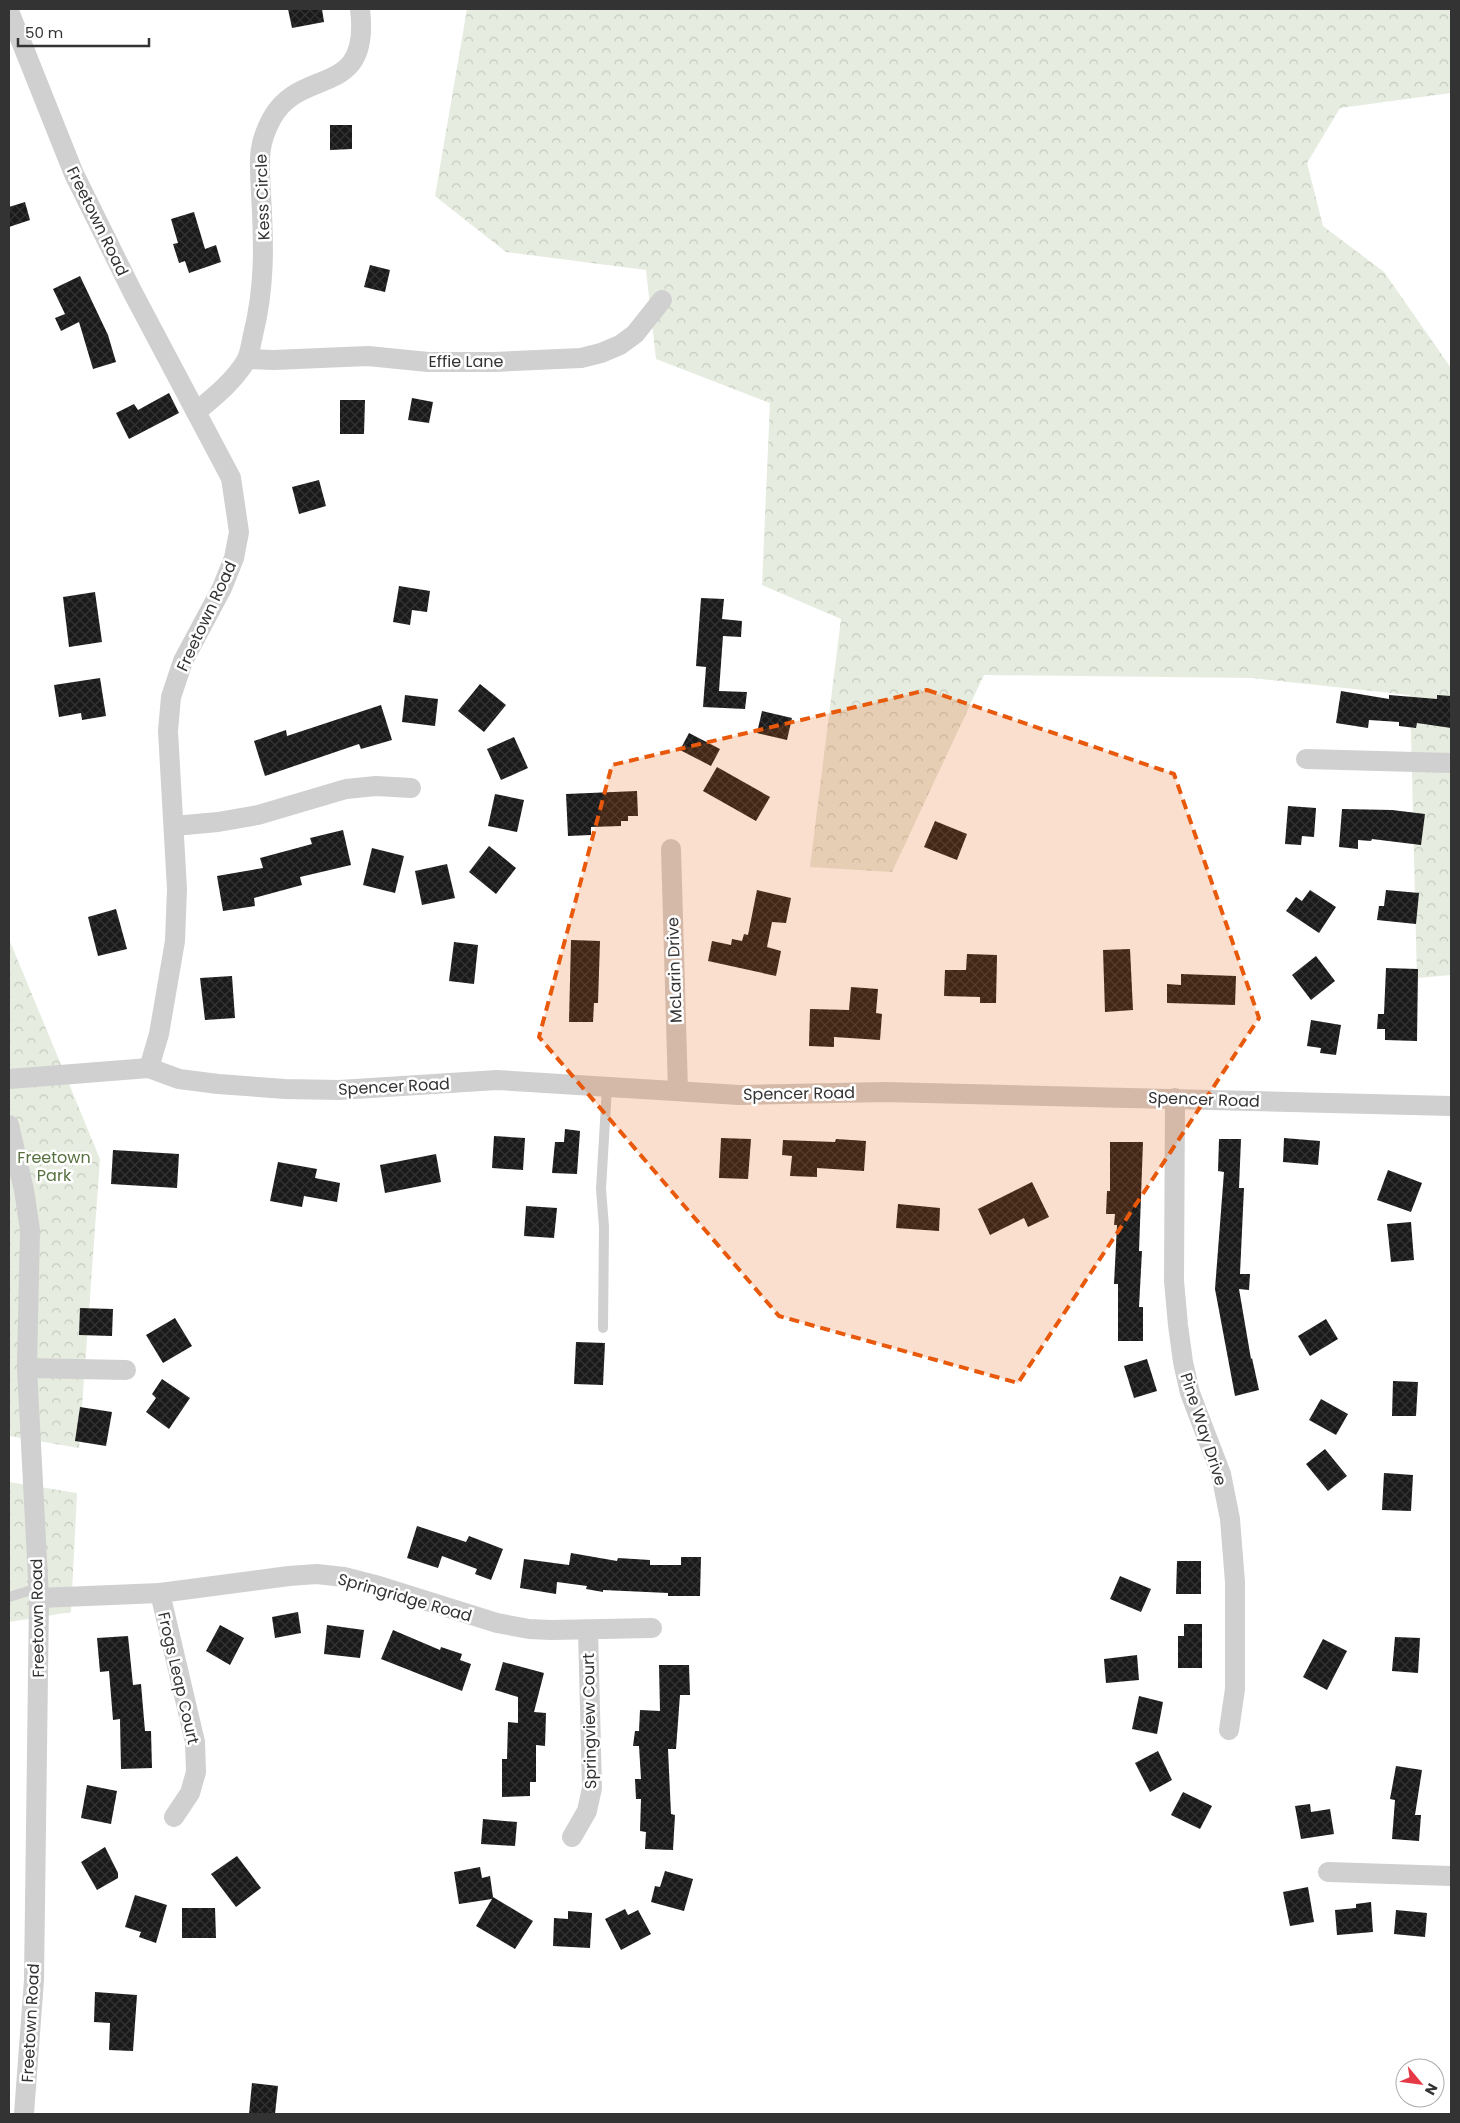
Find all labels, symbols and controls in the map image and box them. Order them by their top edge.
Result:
scale bar [18,15,149,47]
text: 50 m [25,22,63,43]
street label: Kess Circle [249,153,275,241]
street label: Freetown Road [61,163,134,280]
street label: Effie Lane [429,350,503,373]
street label: Freetown Road [171,557,242,675]
street label: McLarin Drive [661,917,688,1023]
street label: Spencer Road [338,1072,450,1101]
street label: Spencer Road [743,1081,855,1106]
street label: Spencer Road [1148,1086,1260,1113]
park label: Freetown Park [17,1146,91,1187]
street label: Pine Way Drive [1174,1370,1233,1489]
street label: Freetown Road [25,1558,50,1678]
street label: Springridge Road [335,1567,475,1628]
street label: Frogs Leap Court [152,1610,205,1747]
street label: Springview Court [577,1653,602,1789]
street label: Freetown Road [16,1963,45,2083]
north arrow [1395,2058,1445,2108]
text: N [1420,2080,1443,2099]

